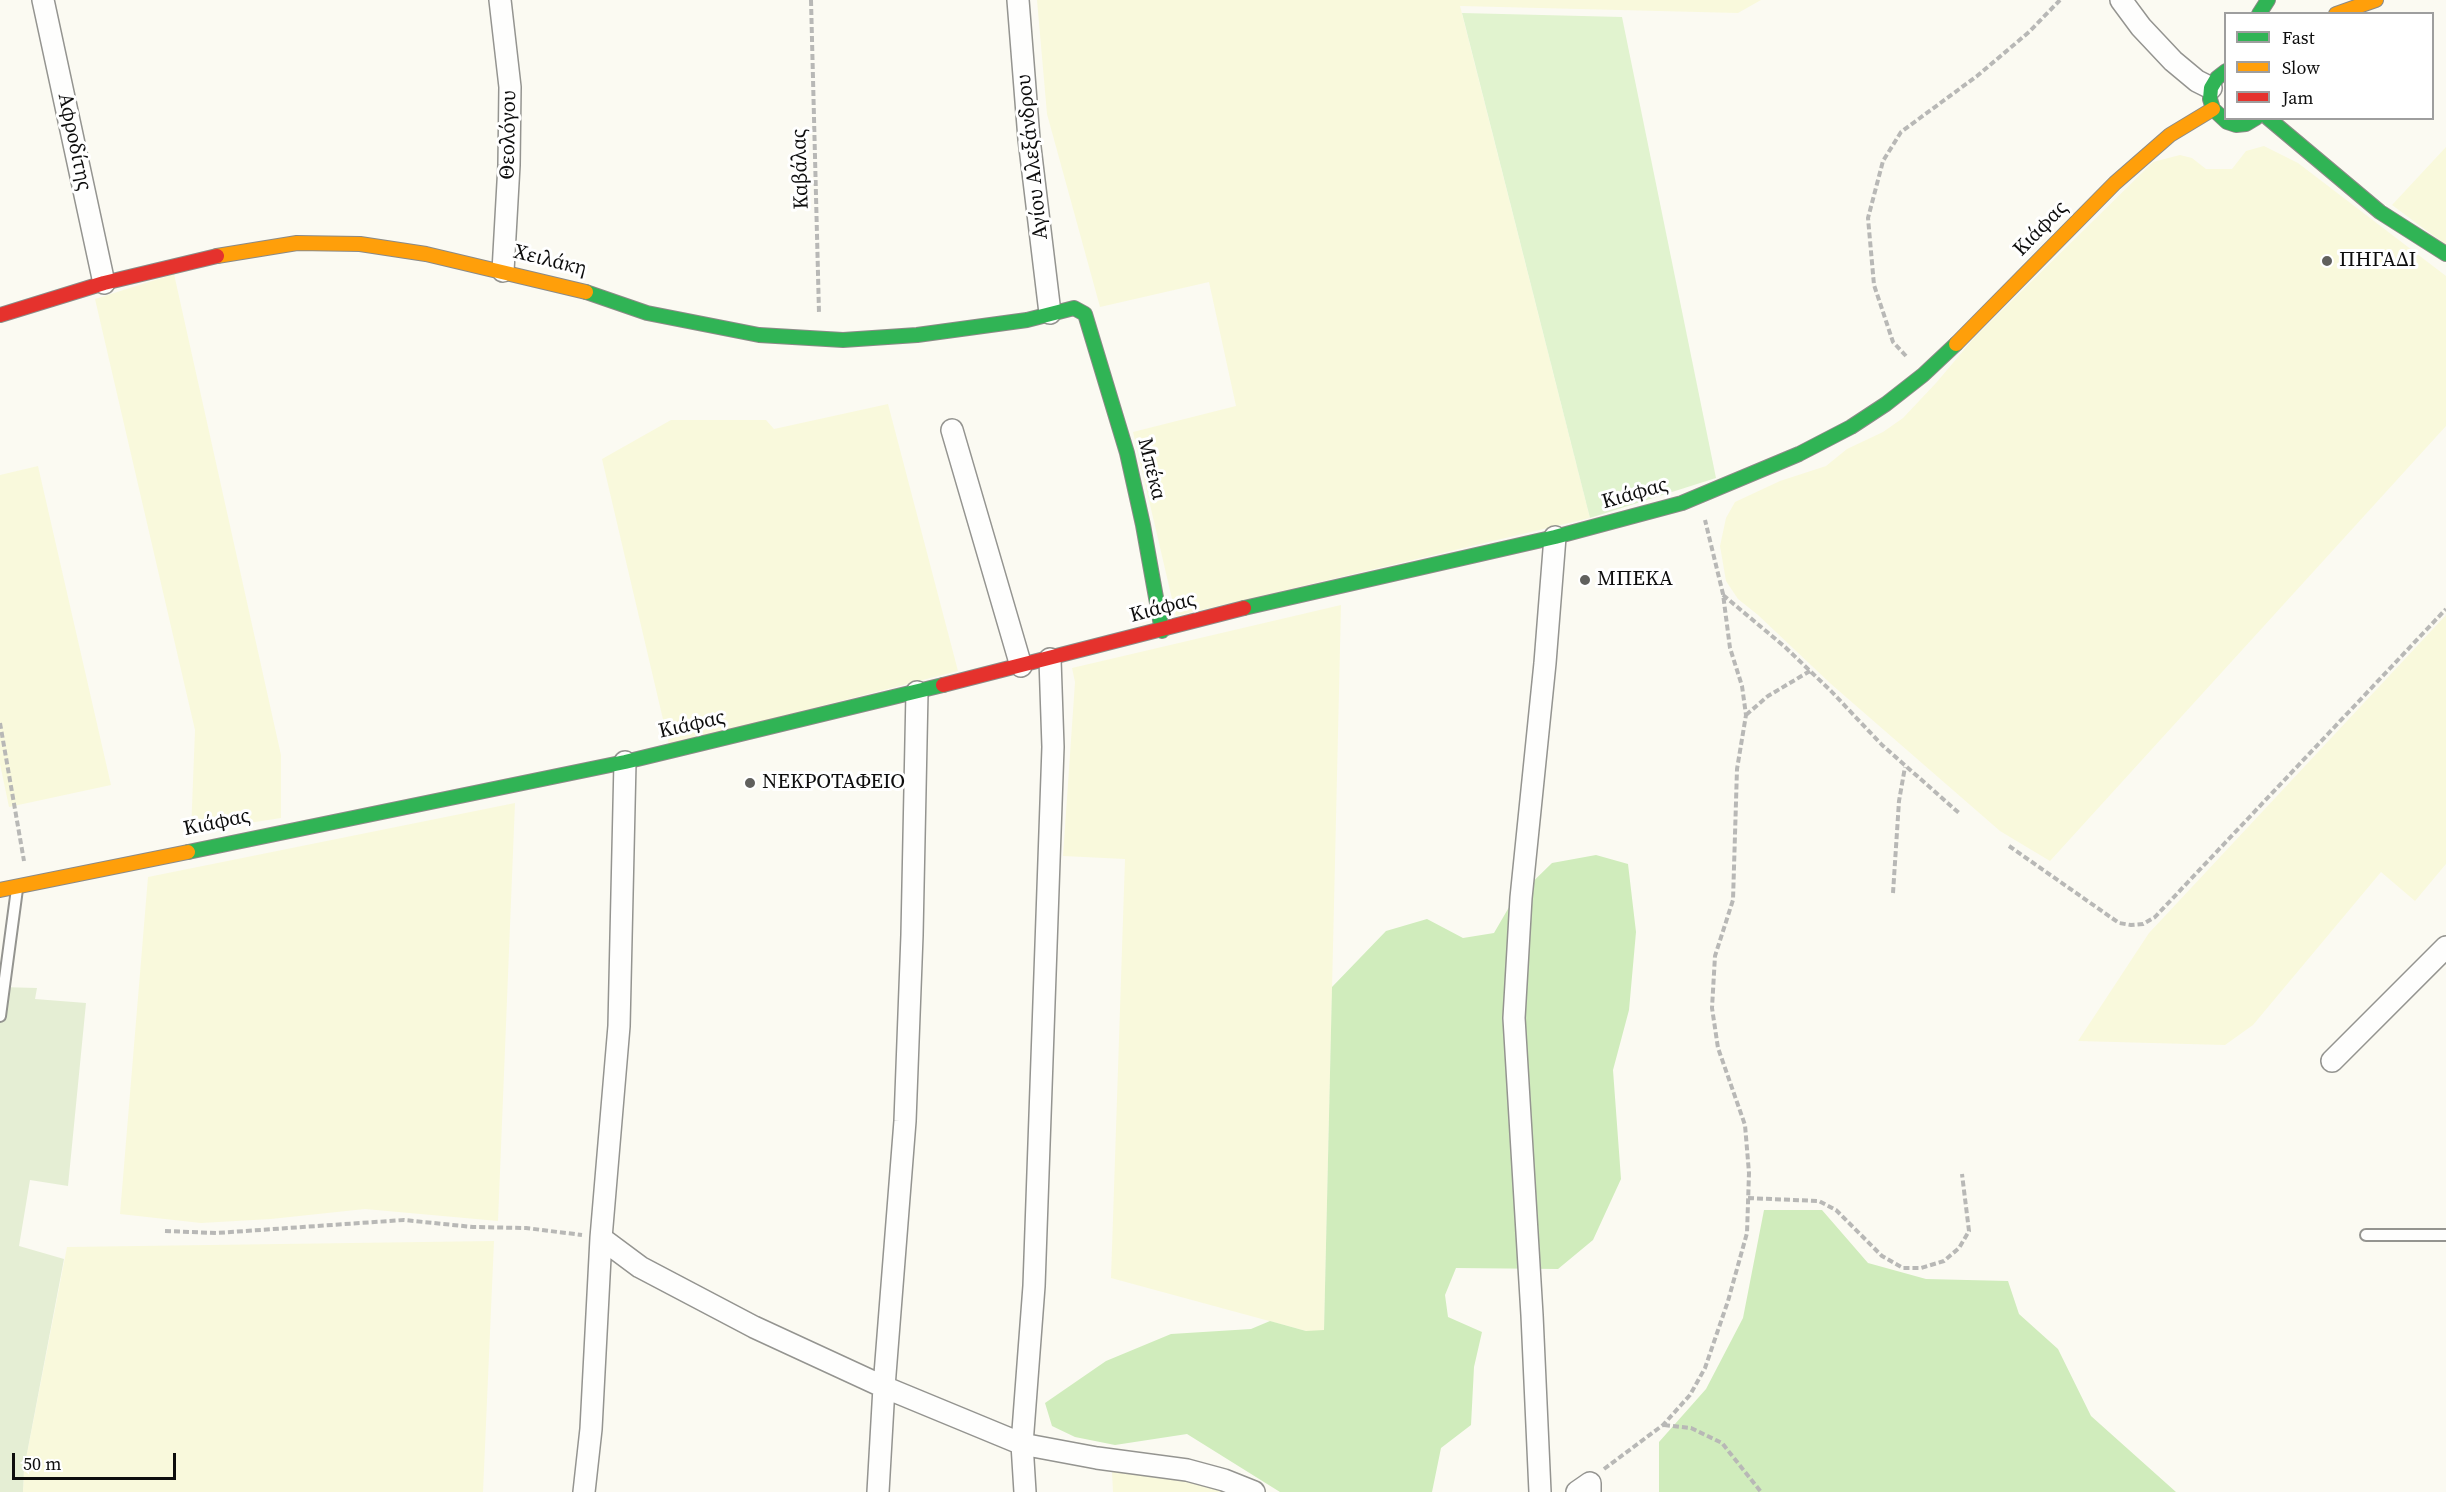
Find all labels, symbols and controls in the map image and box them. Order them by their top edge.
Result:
legend [2224,12,2434,120]
text: Fast [2282,25,2315,50]
text: Slow [2282,55,2320,80]
street label: Αγίου Αλεξάνδρου [1012,73,1054,241]
text: Jam [2282,85,2314,110]
street label: Θεολόγου [496,90,522,180]
street label: Αφροδίτης [51,91,97,193]
street label: Καβάλας [787,128,815,210]
street label: Κιάφας [2008,196,2074,262]
street label: Χειλάκη [511,240,589,282]
place label: ΠΗΓΑΔΙ [2339,248,2416,274]
marker: ΠΗΓΑΔΙ [2320,254,2334,268]
street label: Μπέκα [1131,435,1171,503]
street label: Κιάφας [1599,473,1671,515]
place label: ΜΠΕΚΑ [1597,567,1673,593]
marker: ΜΠΕΚΑ [1578,573,1592,587]
street label: Κιάφας [1127,587,1199,629]
street label: Κιάφας [656,705,728,745]
place label: ΝΕΚΡΟΤΑΦΕΙΟ [762,770,905,796]
marker: ΝΕΚΡΟΤΑΦΕΙΟ [743,776,757,790]
street label: Κιάφας [181,804,253,842]
scale bar [15,1441,178,1479]
text: 50 m [23,1451,61,1476]

